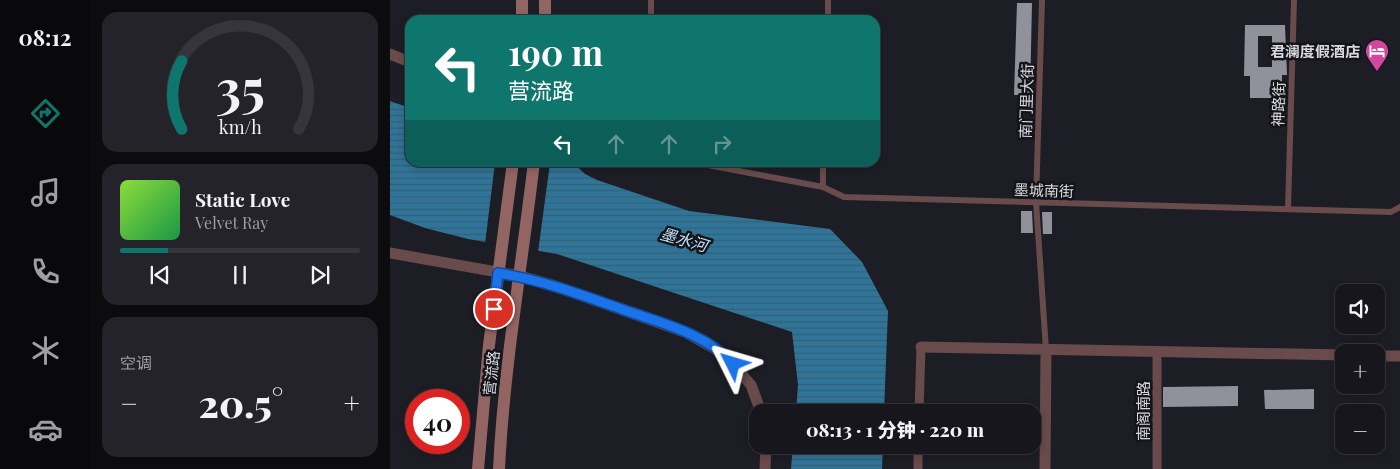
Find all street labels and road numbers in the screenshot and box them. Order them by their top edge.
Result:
street label: 南门里大街 [1015,63,1037,139]
street label: 神路街 [1267,81,1289,127]
street label: 墨城南街 [1014,179,1074,201]
street label: 营流路 [479,350,503,396]
street label: 南阁南路 [1133,381,1153,441]

